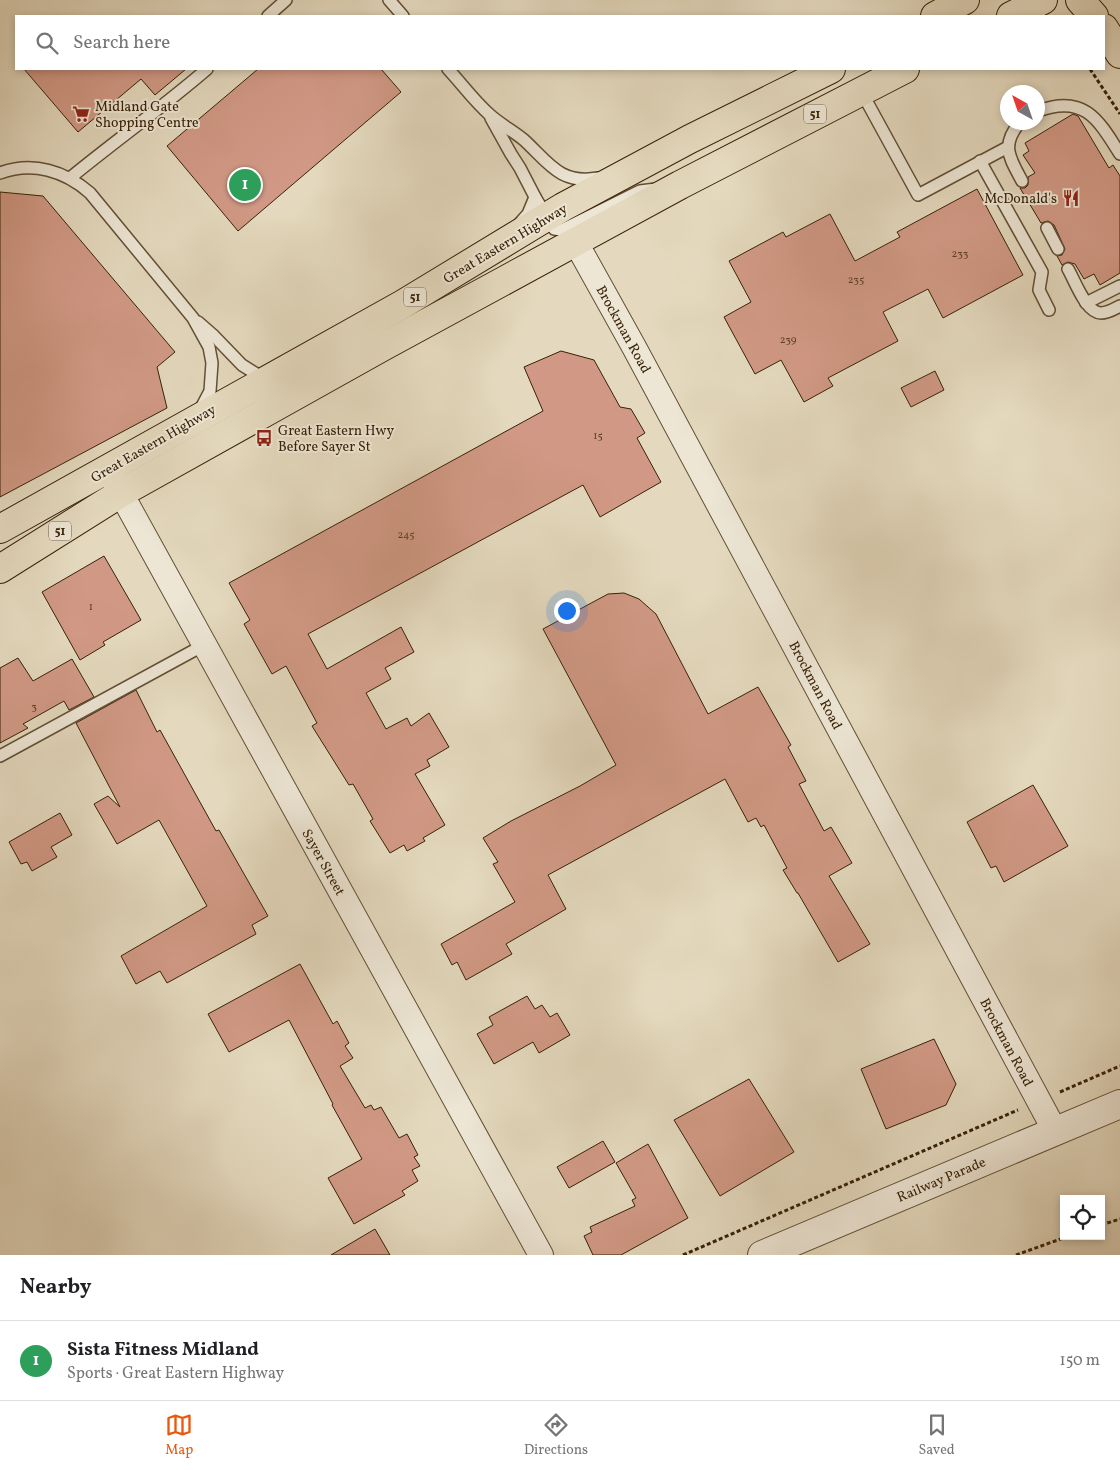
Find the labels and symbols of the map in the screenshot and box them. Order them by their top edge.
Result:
north arrow [1000,85,1045,130]
place label: Midland Gate Shopping Centre [95,98,199,133]
supermarket icon: Midland Gate Shopping Centre [71,104,91,124]
road number: 51 [804,105,826,124]
pin: 1 [229,166,261,204]
restaurant icon: McDonald's [1061,188,1081,208]
place label: McDonald's [984,190,1057,209]
street label: Great Eastern Highway [440,199,572,289]
house number: 233 [952,247,969,262]
house number: 235 [848,273,864,288]
street label: Brockman Road [591,282,655,377]
road number: 51 [404,288,426,306]
house number: 239 [780,333,797,348]
street label: Great Eastern Highway [88,400,220,488]
place label: Great Eastern Hwy Before Sayer St [278,422,394,457]
bus stop icon: Great Eastern Hwy Before Sayer St [254,428,274,448]
house number: 15 [593,429,603,444]
road number: 51 [49,522,71,540]
house number: 245 [397,528,415,543]
your location [554,598,580,624]
house number: 1 [89,600,93,615]
street label: Brockman Road [783,638,846,733]
house number: 3 [31,700,37,715]
street label: Sayer Street [297,826,349,900]
street label: Brockman Road [974,995,1037,1090]
street label: Railway Parade [894,1153,989,1208]

